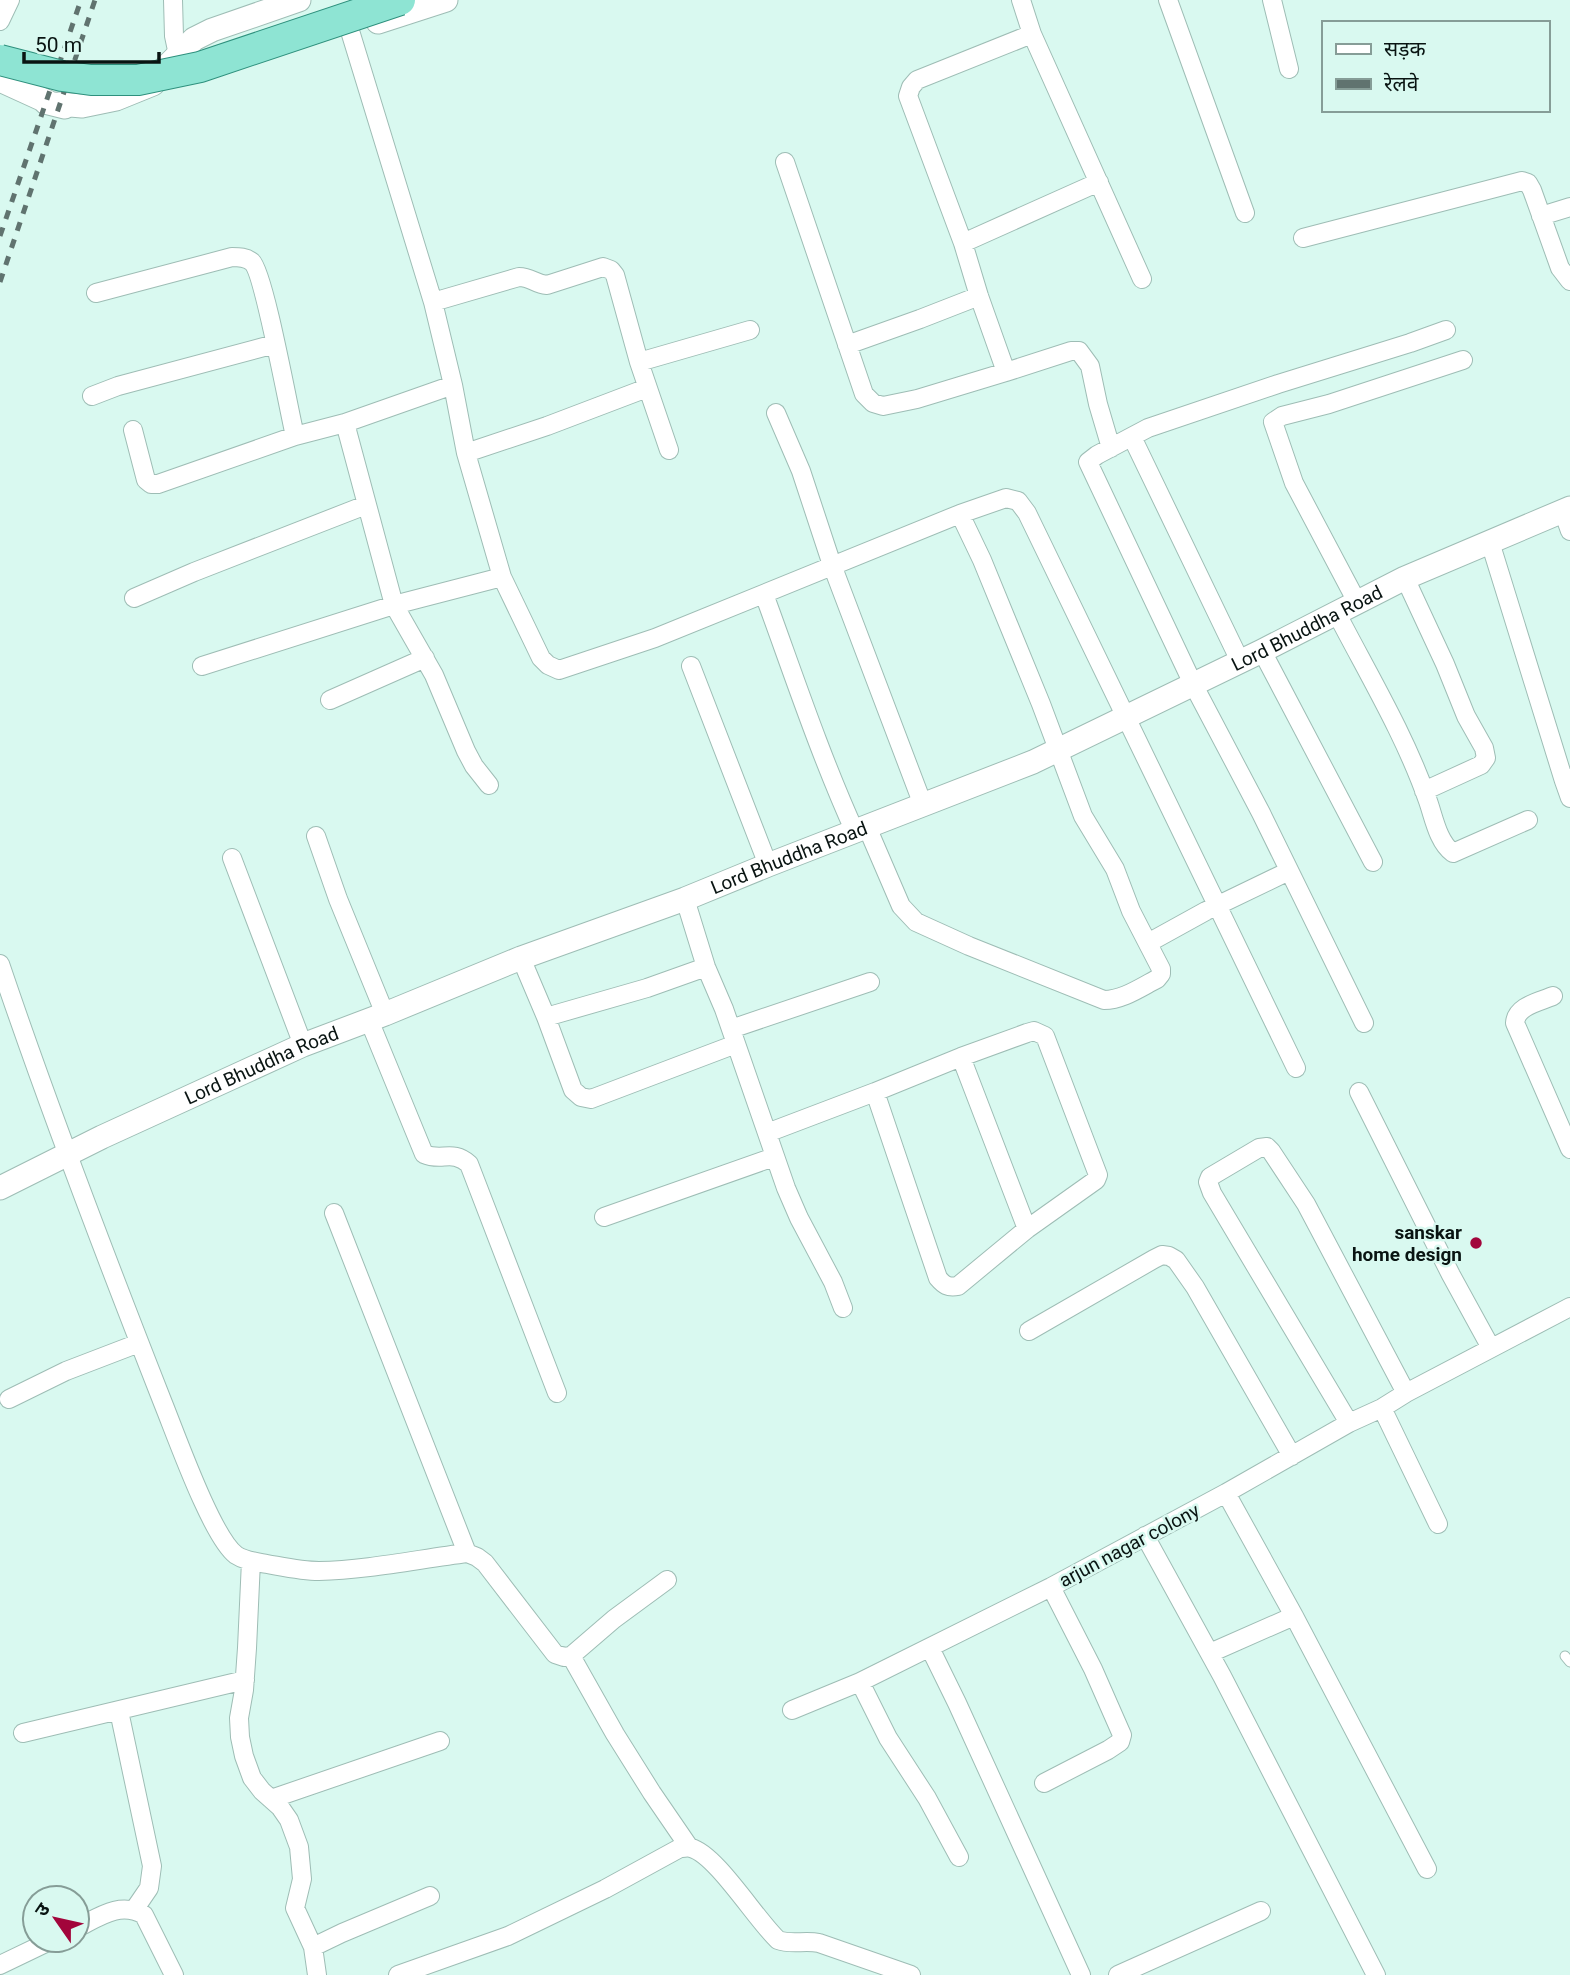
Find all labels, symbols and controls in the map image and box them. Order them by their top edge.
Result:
scale bar [24,21,159,65]
legend [1322,21,1549,112]
text: 50 m [35,33,82,57]
text: सड़क [1384,37,1426,61]
text: रेलवे [1383,72,1419,96]
street label: Lord Bhuddha Road [1228,581,1386,676]
street label: Lord Bhuddha Road [707,817,870,899]
street label: Lord Bhuddha Road [181,1022,342,1110]
place label: sanskar home design [1352,1221,1462,1266]
marker: sanskar home design [1468,1235,1484,1251]
street label: arjun nagar colony [1055,1499,1203,1592]
north arrow [21,1884,91,1954]
text: उ [30,1898,55,1921]

